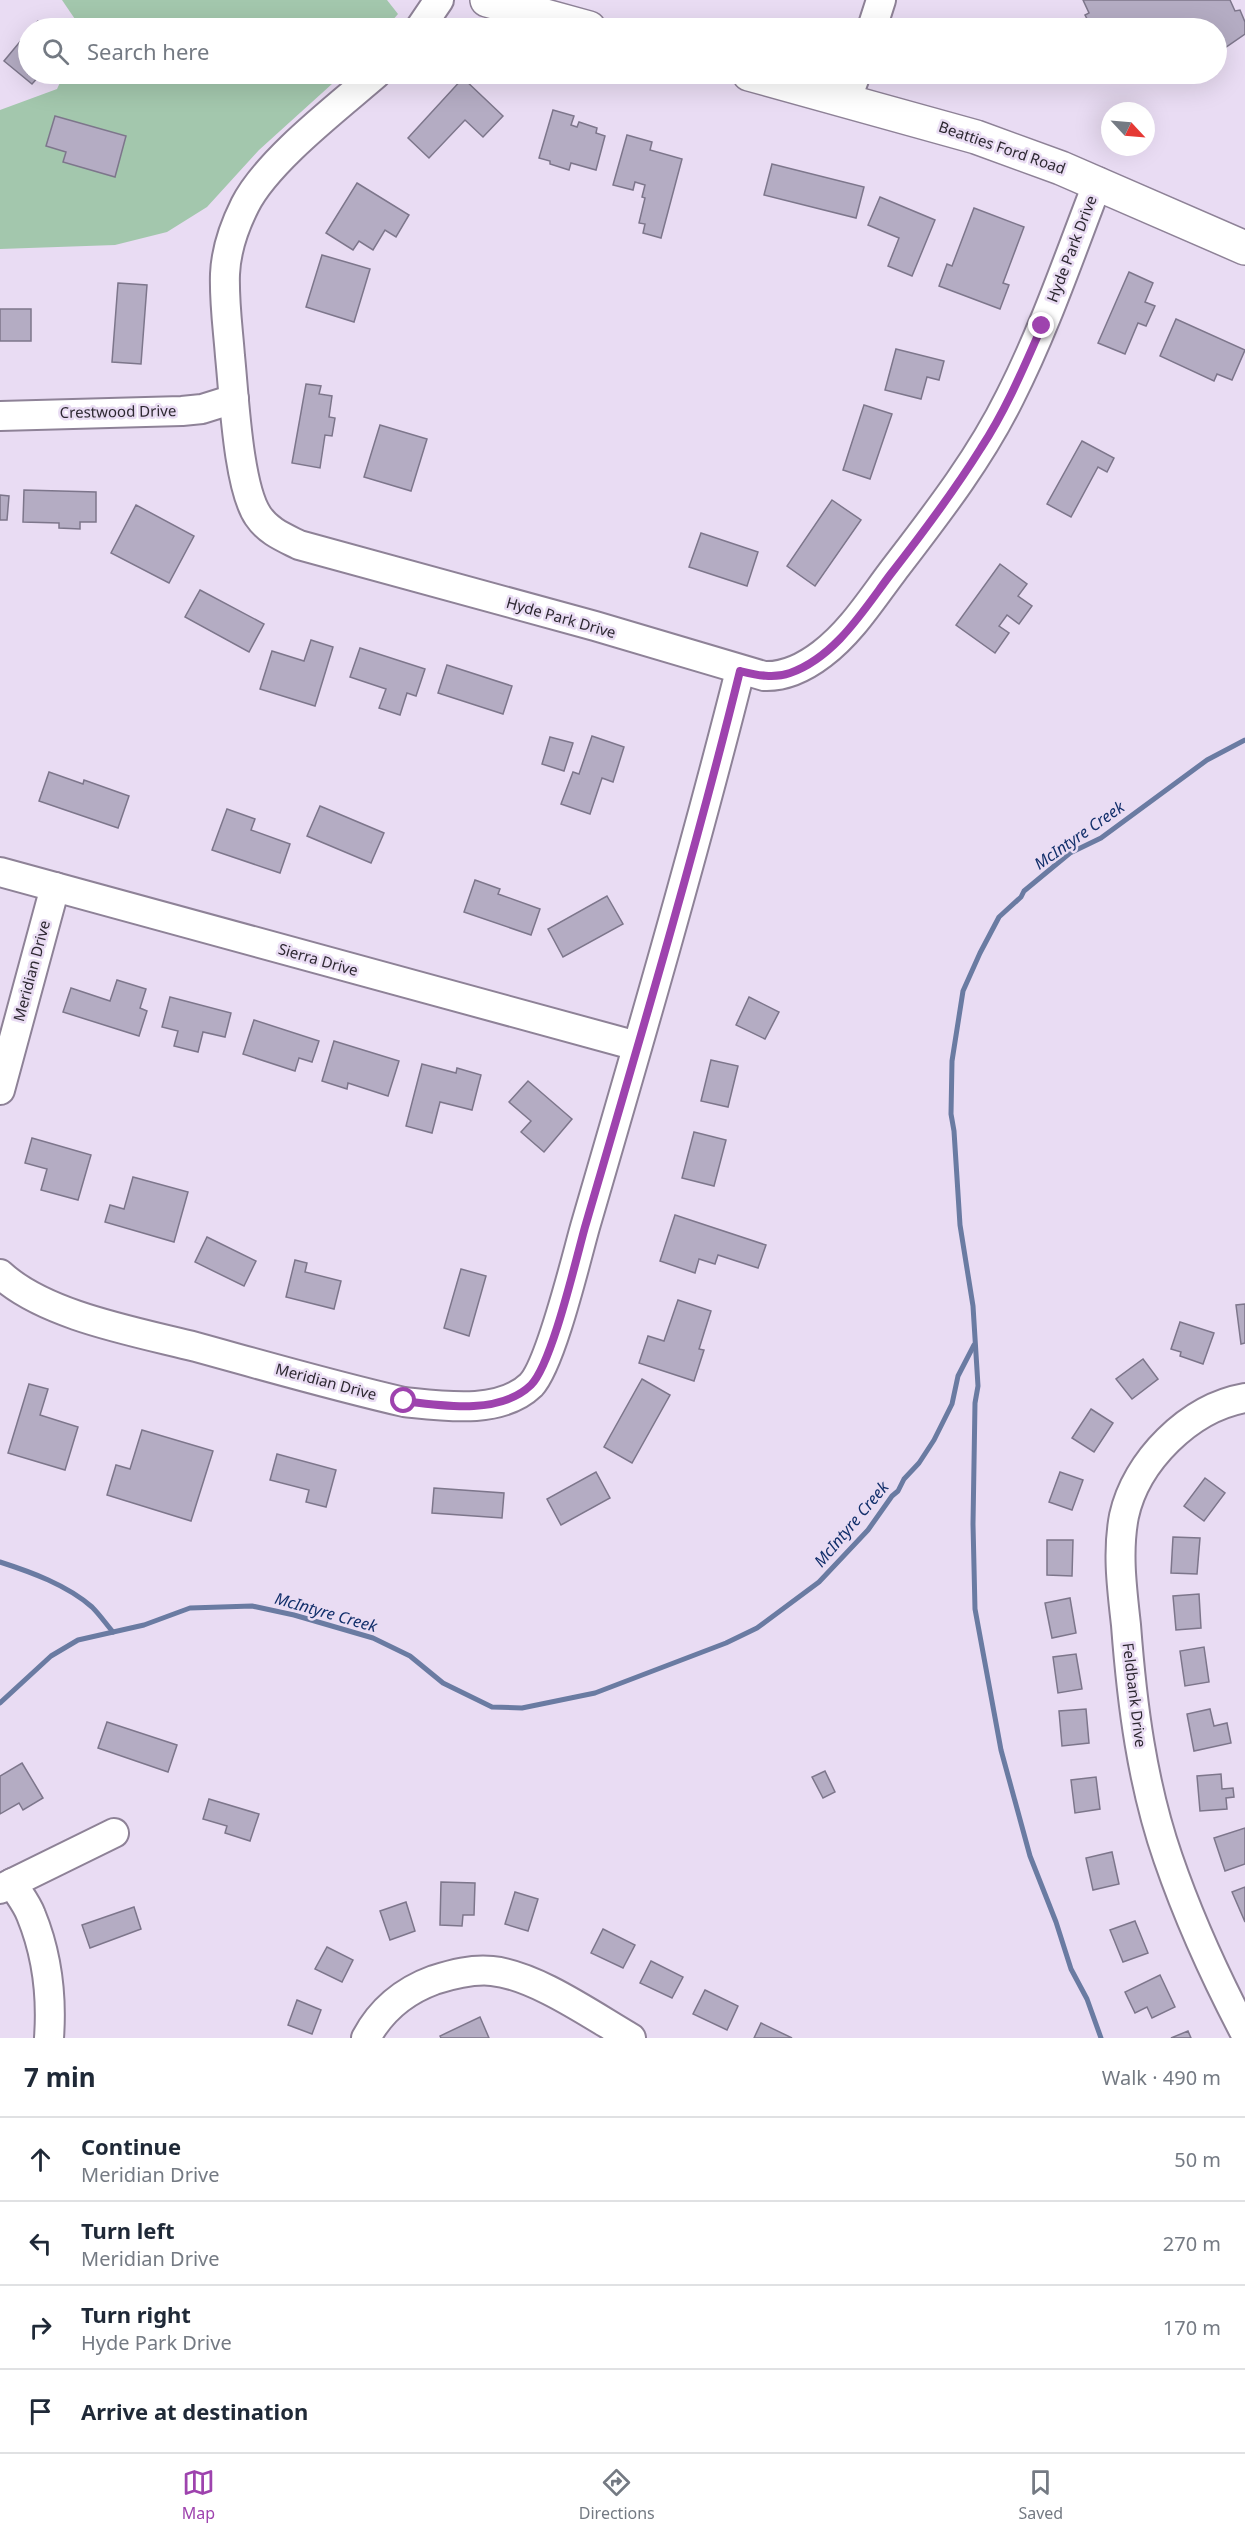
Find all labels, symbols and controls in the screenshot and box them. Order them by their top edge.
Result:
search box [18,18,1227,84]
icon: search [39,35,72,68]
text: Search here [87,36,209,66]
north arrow [1101,102,1155,156]
street label: Beatties Ford Road [936,116,1068,178]
street label: Hyde Park Drive [1041,192,1101,305]
route end [1028,312,1054,338]
street label: Crestwood Drive [60,400,176,422]
street label: Hyde Park Drive [504,592,618,642]
water label: McIntyre Creek [1029,795,1129,874]
street label: Meridian Drive [8,918,54,1024]
street label: Sierra Drive [276,938,360,980]
street label: Meridian Drive [273,1358,379,1404]
route start [390,1387,416,1413]
water label: McIntyre Creek [809,1476,894,1571]
water label: McIntyre Creek [272,1587,381,1637]
street label: Feldbank Drive [1119,1641,1151,1748]
text: 7 min [24,2059,96,2095]
text: Walk · 490 m [1102,2064,1221,2091]
text: Continue [81,2131,181,2161]
icon: ahead [24,2143,57,2176]
text: 50 m [1174,2146,1221,2173]
text: Meridian Drive [81,2161,220,2188]
text: Turn left [81,2215,175,2245]
icon: left [24,2227,57,2260]
text: 270 m [1163,2230,1221,2257]
text: Meridian Drive [81,2245,220,2272]
text: Turn right [81,2299,191,2329]
icon: right [24,2311,57,2344]
text: 170 m [1163,2314,1221,2341]
text: Hyde Park Drive [81,2329,232,2356]
icon: arrive [24,2395,57,2428]
text: Arrive at destination [81,2396,308,2426]
tab: Map [182,2466,215,2524]
tab: Directions [579,2466,655,2524]
tab: Saved [1018,2466,1063,2524]

